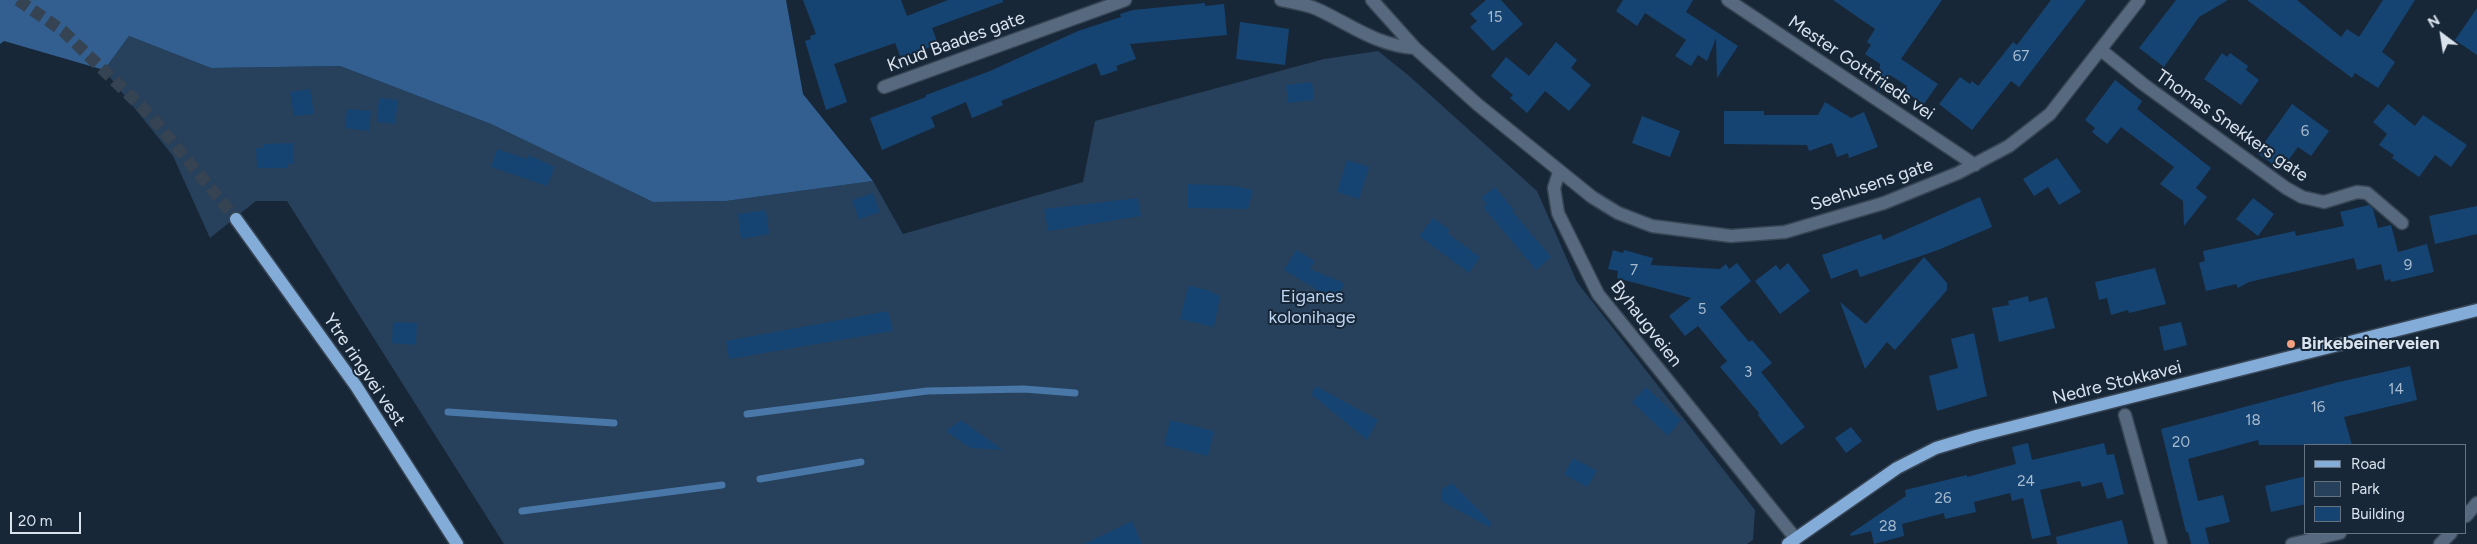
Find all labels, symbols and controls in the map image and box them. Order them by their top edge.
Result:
street label: Knud Baades gate [884,7,1028,77]
house number: 15 [1488,9,1502,27]
north arrow [2417,10,2467,60]
street label: Mester Gottfrieds vei [1784,11,1938,125]
text: N [2425,12,2443,32]
house number: 67 [2013,48,2029,66]
street label: Thomas Snekkers gate [2152,65,2312,187]
house number: 6 [2301,123,2309,141]
street label: Seehusens gate [1808,154,1936,216]
house number: 9 [2404,257,2412,275]
house number: 7 [1630,262,1638,280]
street label: Byhaugveien [1606,277,1686,371]
park label: Eiganes kolonihage [1268,286,1356,328]
house number: 5 [1698,301,1706,319]
street label: Ytre ringvei vest [319,310,409,430]
place label: Birkebeinerveien [2301,333,2440,355]
marker: Birkebeinerveien [2285,338,2297,350]
street label: Nedre Stokkavei [2050,357,2184,409]
house number: 3 [1744,364,1752,382]
house number: 14 [2388,381,2404,399]
house number: 16 [2311,399,2325,417]
house number: 18 [2245,412,2261,430]
house number: 20 [2172,434,2190,452]
legend [2304,444,2467,534]
text: Road [2351,455,2386,473]
house number: 24 [2017,473,2035,491]
text: Park [2351,480,2380,498]
house number: 26 [1935,490,1951,508]
scale bar [12,502,84,534]
text: Building [2351,505,2405,523]
text: 20 m [18,512,52,530]
house number: 28 [1879,518,1897,536]

